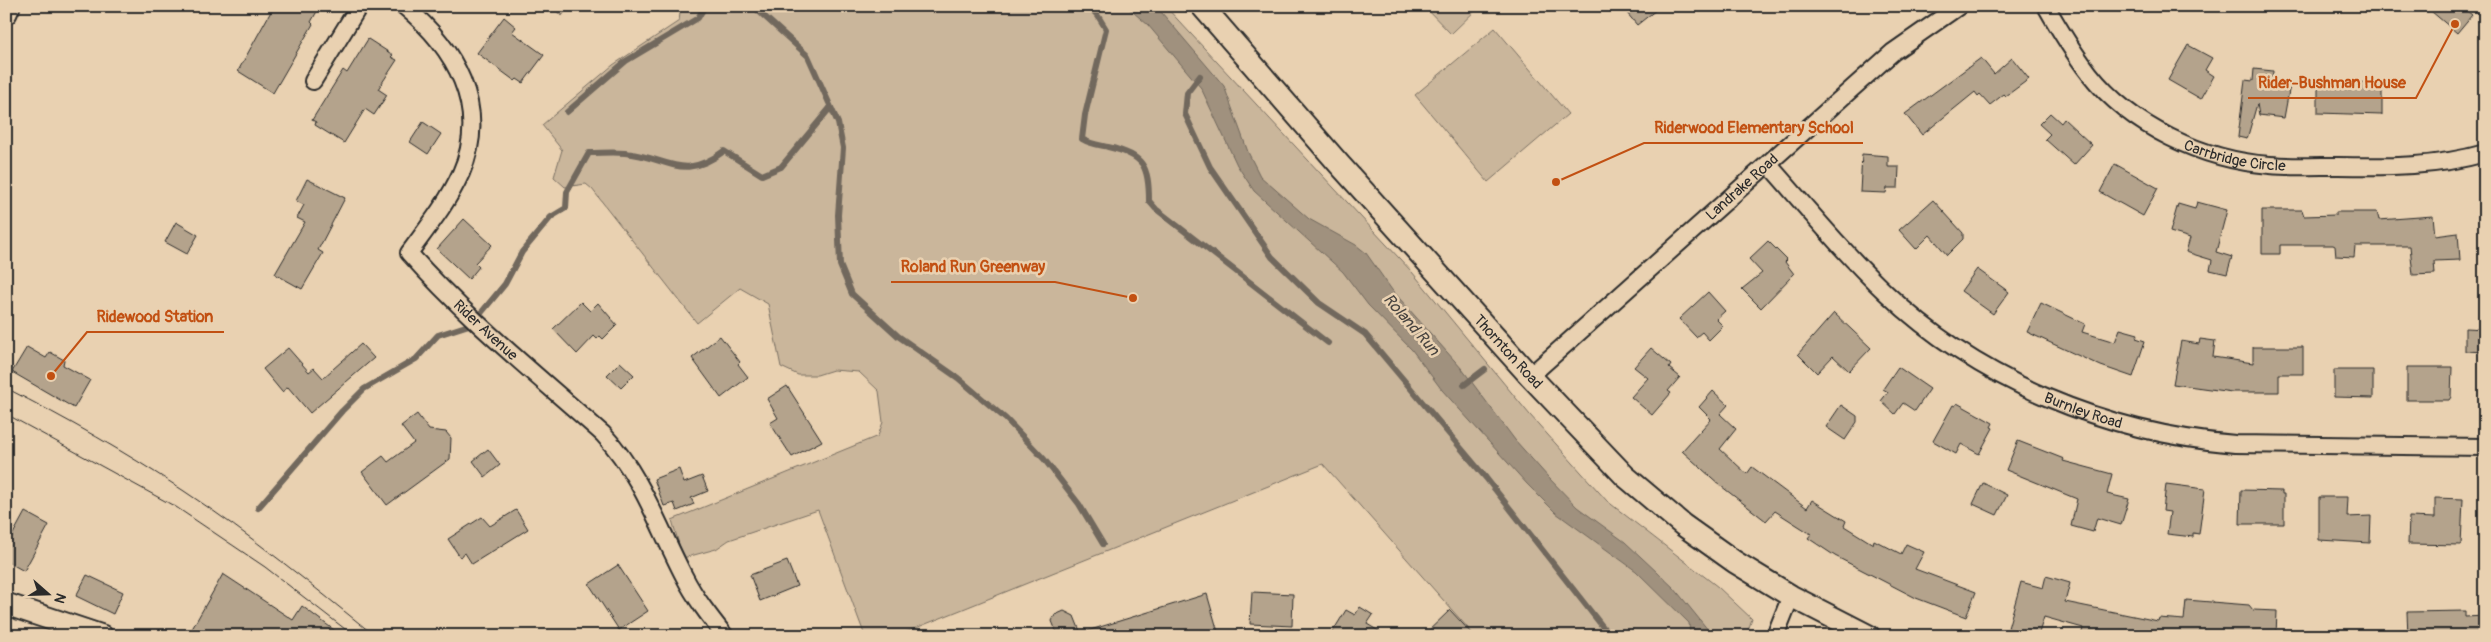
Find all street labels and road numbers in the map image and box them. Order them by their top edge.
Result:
street label: Carrbridge Circle [2181,136,2287,176]
street label: Landrake Road [1702,150,1783,225]
street label: Rider Avenue [449,296,522,365]
street label: Thornton Road [1469,311,1547,393]
street label: Burnley Road [2041,388,2124,433]

